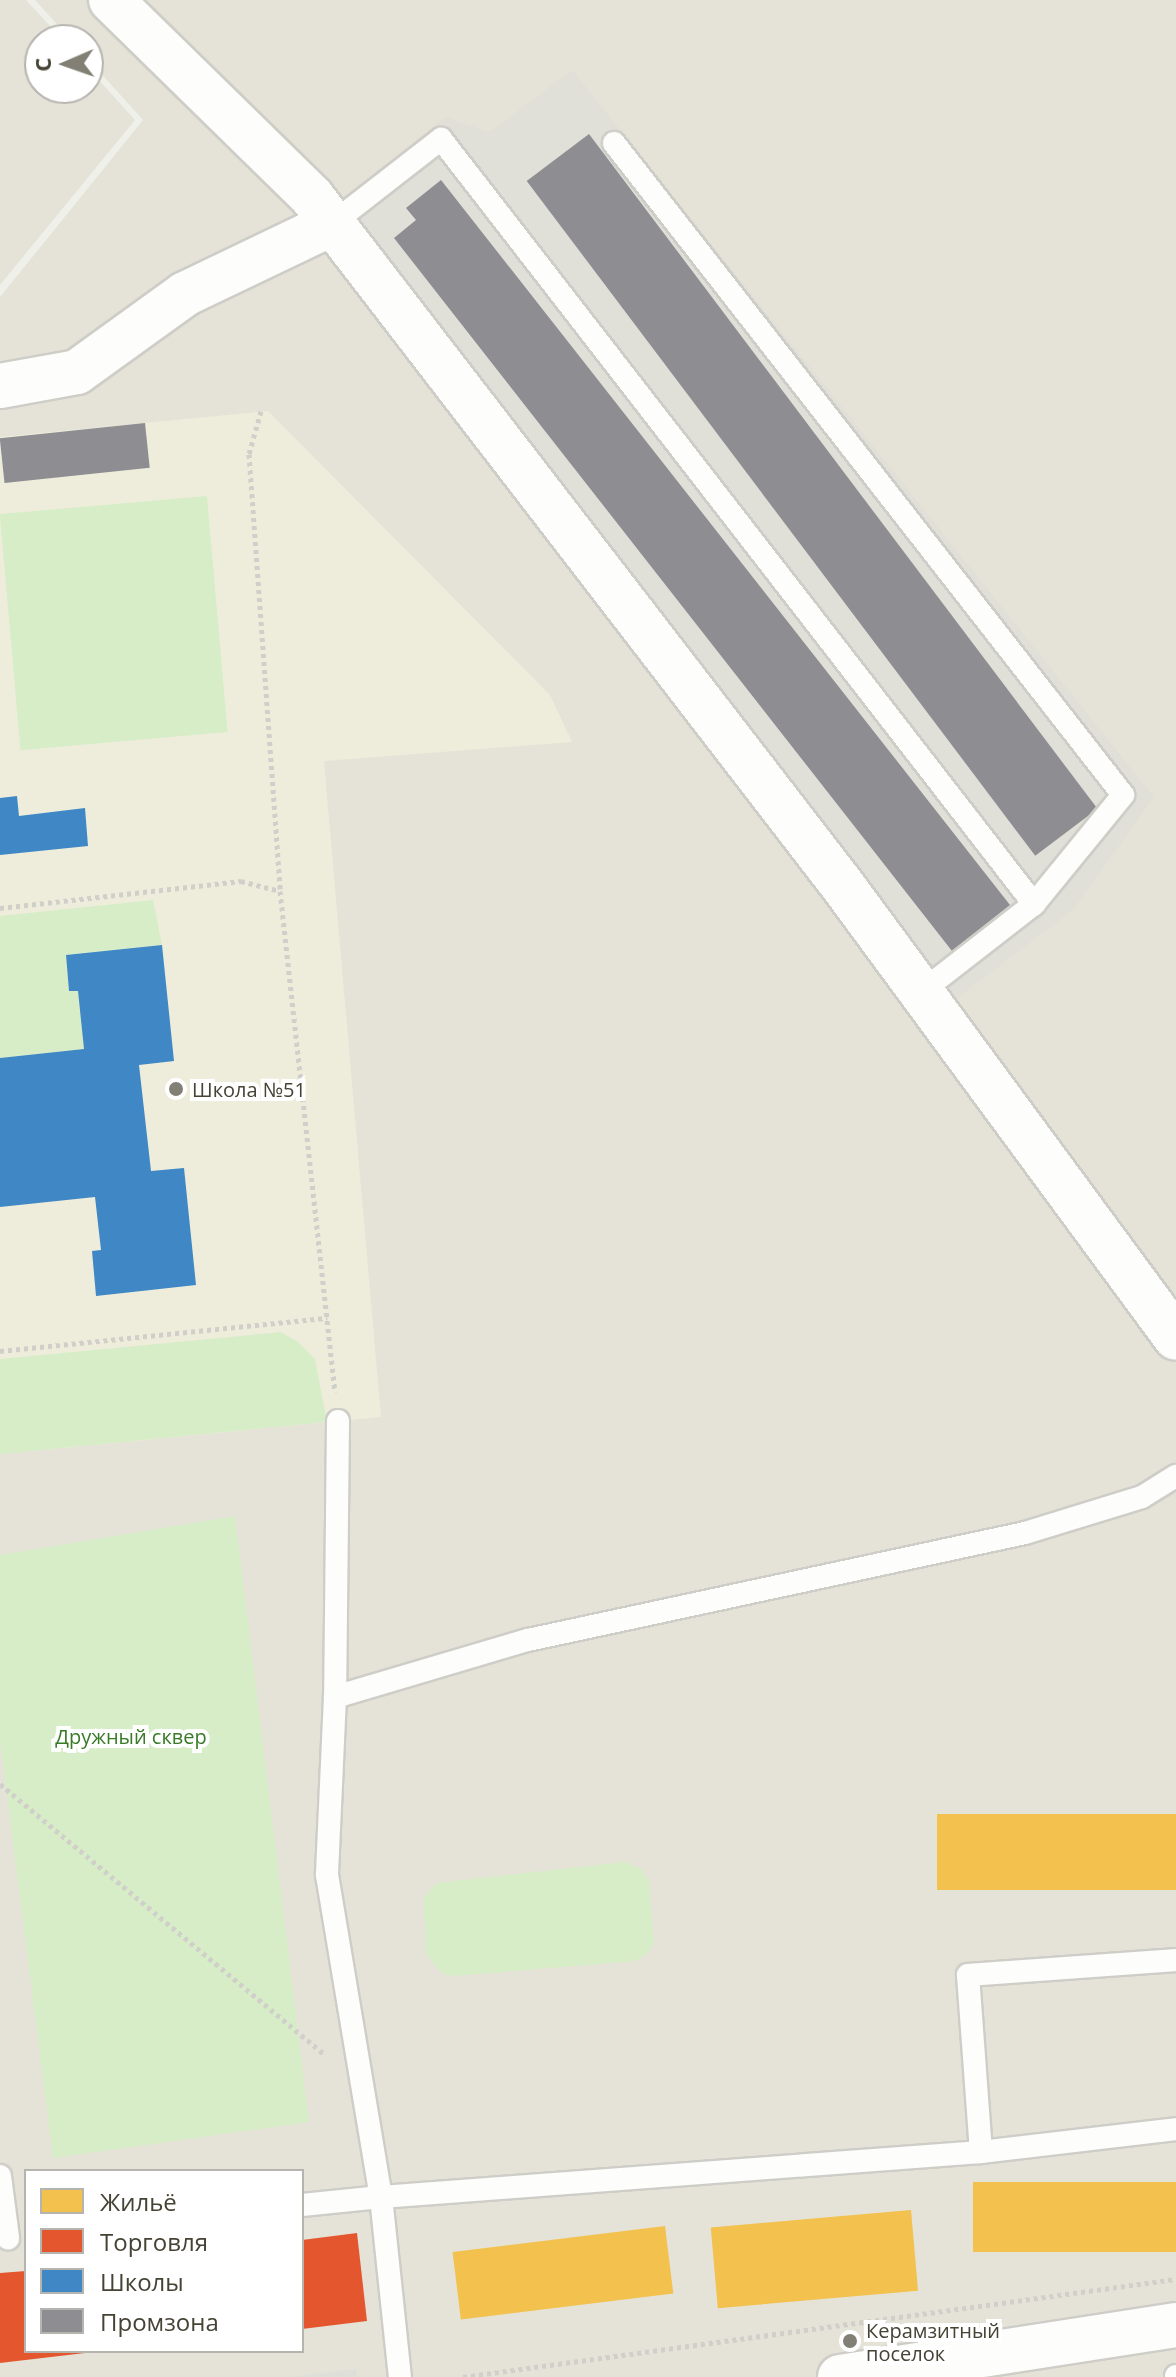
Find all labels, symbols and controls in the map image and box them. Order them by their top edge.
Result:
north arrow [24,24,104,104]
text: С [27,57,57,72]
place label: Школа №51 [192,1077,306,1101]
marker: Школа №51 [167,1080,185,1098]
park label: Дружный сквер [55,1724,207,1748]
legend [24,2169,304,2353]
text: Жильё [100,2185,177,2218]
text: Торговля [100,2225,208,2258]
text: Школы [100,2265,184,2298]
text: Промзона [100,2305,219,2338]
place label: Керамзитный поселок [866,2318,1000,2365]
marker: Керамзитный поселок [841,2332,859,2350]

